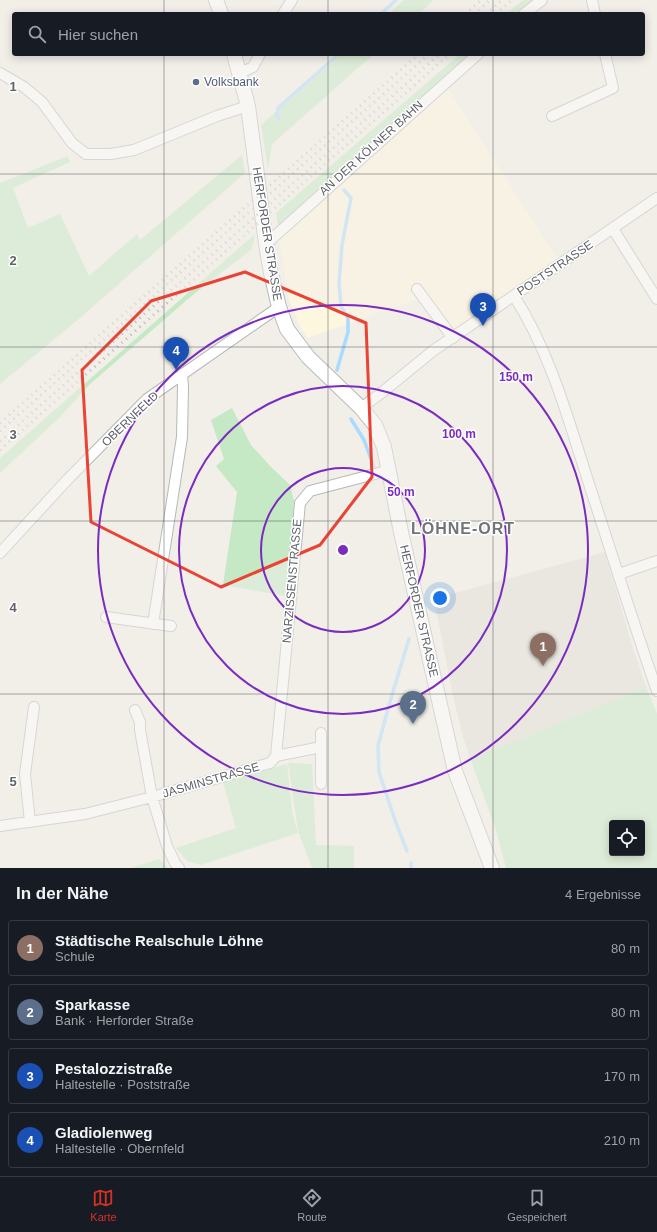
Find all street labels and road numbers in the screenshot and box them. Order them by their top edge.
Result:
street label: AN DER KÖLNER BAHN [316,98,426,198]
street label: HERFORDER STRASSE [249,166,285,302]
street label: POSTSTRASSE [514,237,596,299]
street label: OBERNFELD [99,388,161,450]
street label: NARZISSENSTRASSE [280,518,304,644]
street label: HERFORDER STRASSE [397,543,441,679]
street label: JASMINSTRASSE [161,759,261,801]

